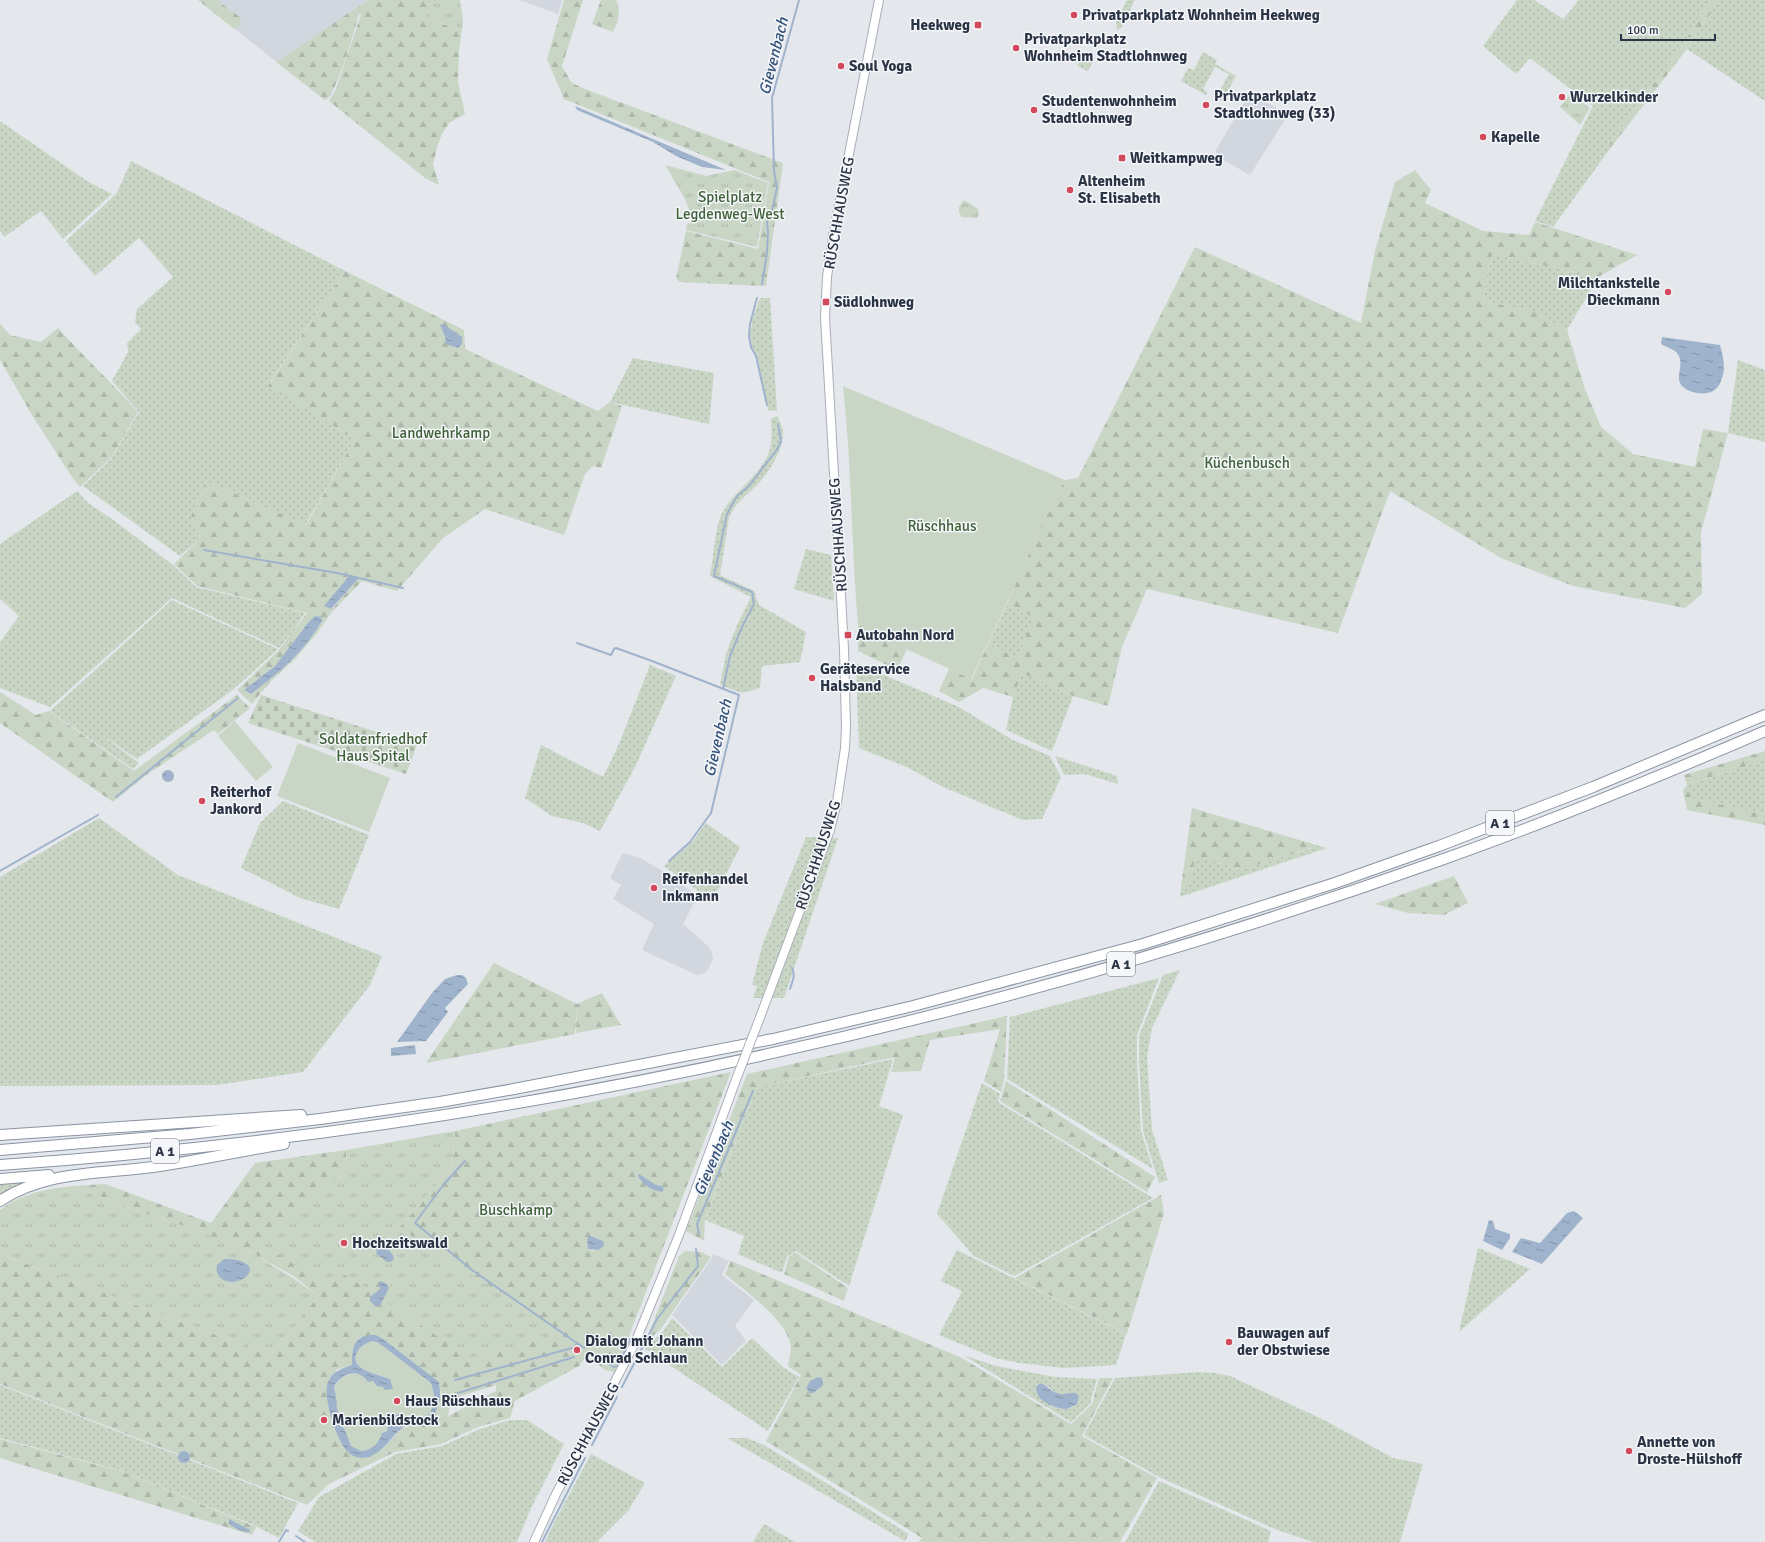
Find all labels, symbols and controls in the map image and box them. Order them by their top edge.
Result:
place label: Privatparkplatz Wohnheim Heekweg [1082,6,1320,24]
marker: Privatparkplatz Wohnheim Heekweg [1069,10,1079,20]
water label: Gievenbach [755,14,794,97]
place label: Heekweg [910,16,970,34]
scale bar [1621,16,1715,42]
marker: Heekweg [973,20,983,30]
text: 100 m [1627,23,1659,38]
place label: Privatparkplatz Wohnheim Stadtlohnweg [1024,30,1187,65]
marker: Privatparkplatz Wohnheim Stadtlohnweg [1011,43,1021,53]
place label: Soul Yoga [849,57,912,75]
marker: Soul Yoga [836,61,846,71]
place label: Privatparkplatz Stadtlohnweg (33) [1214,87,1335,122]
place label: Wurzelkinder [1570,88,1658,106]
place label: Studentenwohnheim Stadtlohnweg [1042,92,1177,127]
marker: Wurzelkinder [1557,92,1567,102]
marker: Privatparkplatz Stadtlohnweg (33) [1201,100,1211,110]
marker: Studentenwohnheim Stadtlohnweg [1029,105,1039,115]
place label: Kapelle [1491,128,1540,146]
marker: Kapelle [1478,132,1488,142]
place label: Weitkampweg [1130,149,1223,167]
marker: Weitkampweg [1117,153,1127,163]
street label: RÜSCHHAUSWEG [820,155,858,271]
place label: Altenheim St. Elisabeth [1078,172,1161,207]
marker: Altenheim St. Elisabeth [1065,185,1075,195]
park label: Spielplatz Legdenweg-West [675,188,785,223]
place label: Milchtankstelle Dieckmann [1558,274,1660,309]
marker: Milchtankstelle Dieckmann [1663,287,1673,297]
place label: Südlohnweg [834,293,914,311]
marker: Südlohnweg [821,297,831,307]
park label: Landwehrkamp [392,424,490,442]
park label: Küchenbusch [1204,454,1290,472]
street label: RÜSCHHAUSWEG [825,477,851,593]
park label: Rüschhaus [907,517,977,535]
place label: Autobahn Nord [856,626,954,644]
marker: Autobahn Nord [843,630,853,640]
place label: Geräteservice Halsband [820,660,910,695]
marker: Geräteservice Halsband [807,673,817,683]
water label: Gievenbach [699,696,737,779]
park label: Soldatenfriedhof Haus Spital [319,730,428,765]
place label: Reiterhof Jankord [210,783,273,818]
marker: Reiterhof Jankord [197,796,207,806]
street label: RÜSCHHAUSWEG [792,798,844,912]
road number: A 1 [1486,811,1514,835]
place label: Reifenhandel Inkmann [662,870,748,905]
marker: Reifenhandel Inkmann [649,883,659,893]
road number: A 1 [1107,952,1135,976]
water label: Gievenbach [689,1117,739,1199]
road number: A 1 [151,1139,179,1163]
park label: Buschkamp [479,1201,553,1219]
place label: Hochzeitswald [352,1234,448,1252]
marker: Hochzeitswald [339,1238,349,1248]
place label: Bauwagen auf der Obstwiese [1237,1324,1331,1359]
place label: Dialog mit Johann Conrad Schlaun [585,1332,703,1367]
marker: Bauwagen auf der Obstwiese [1224,1337,1234,1347]
marker: Dialog mit Johann Conrad Schlaun [572,1345,582,1355]
street label: RÜSCHHAUSWEG [553,1379,623,1489]
place label: Haus Rüschhaus [405,1392,511,1410]
marker: Haus Rüschhaus [392,1396,402,1406]
place label: Marienbildstock [332,1411,439,1429]
marker: Marienbildstock [319,1415,329,1425]
place label: Annette von Droste-Hülshoff [1637,1433,1743,1468]
marker: Annette von Droste-Hülshoff [1624,1446,1634,1456]

